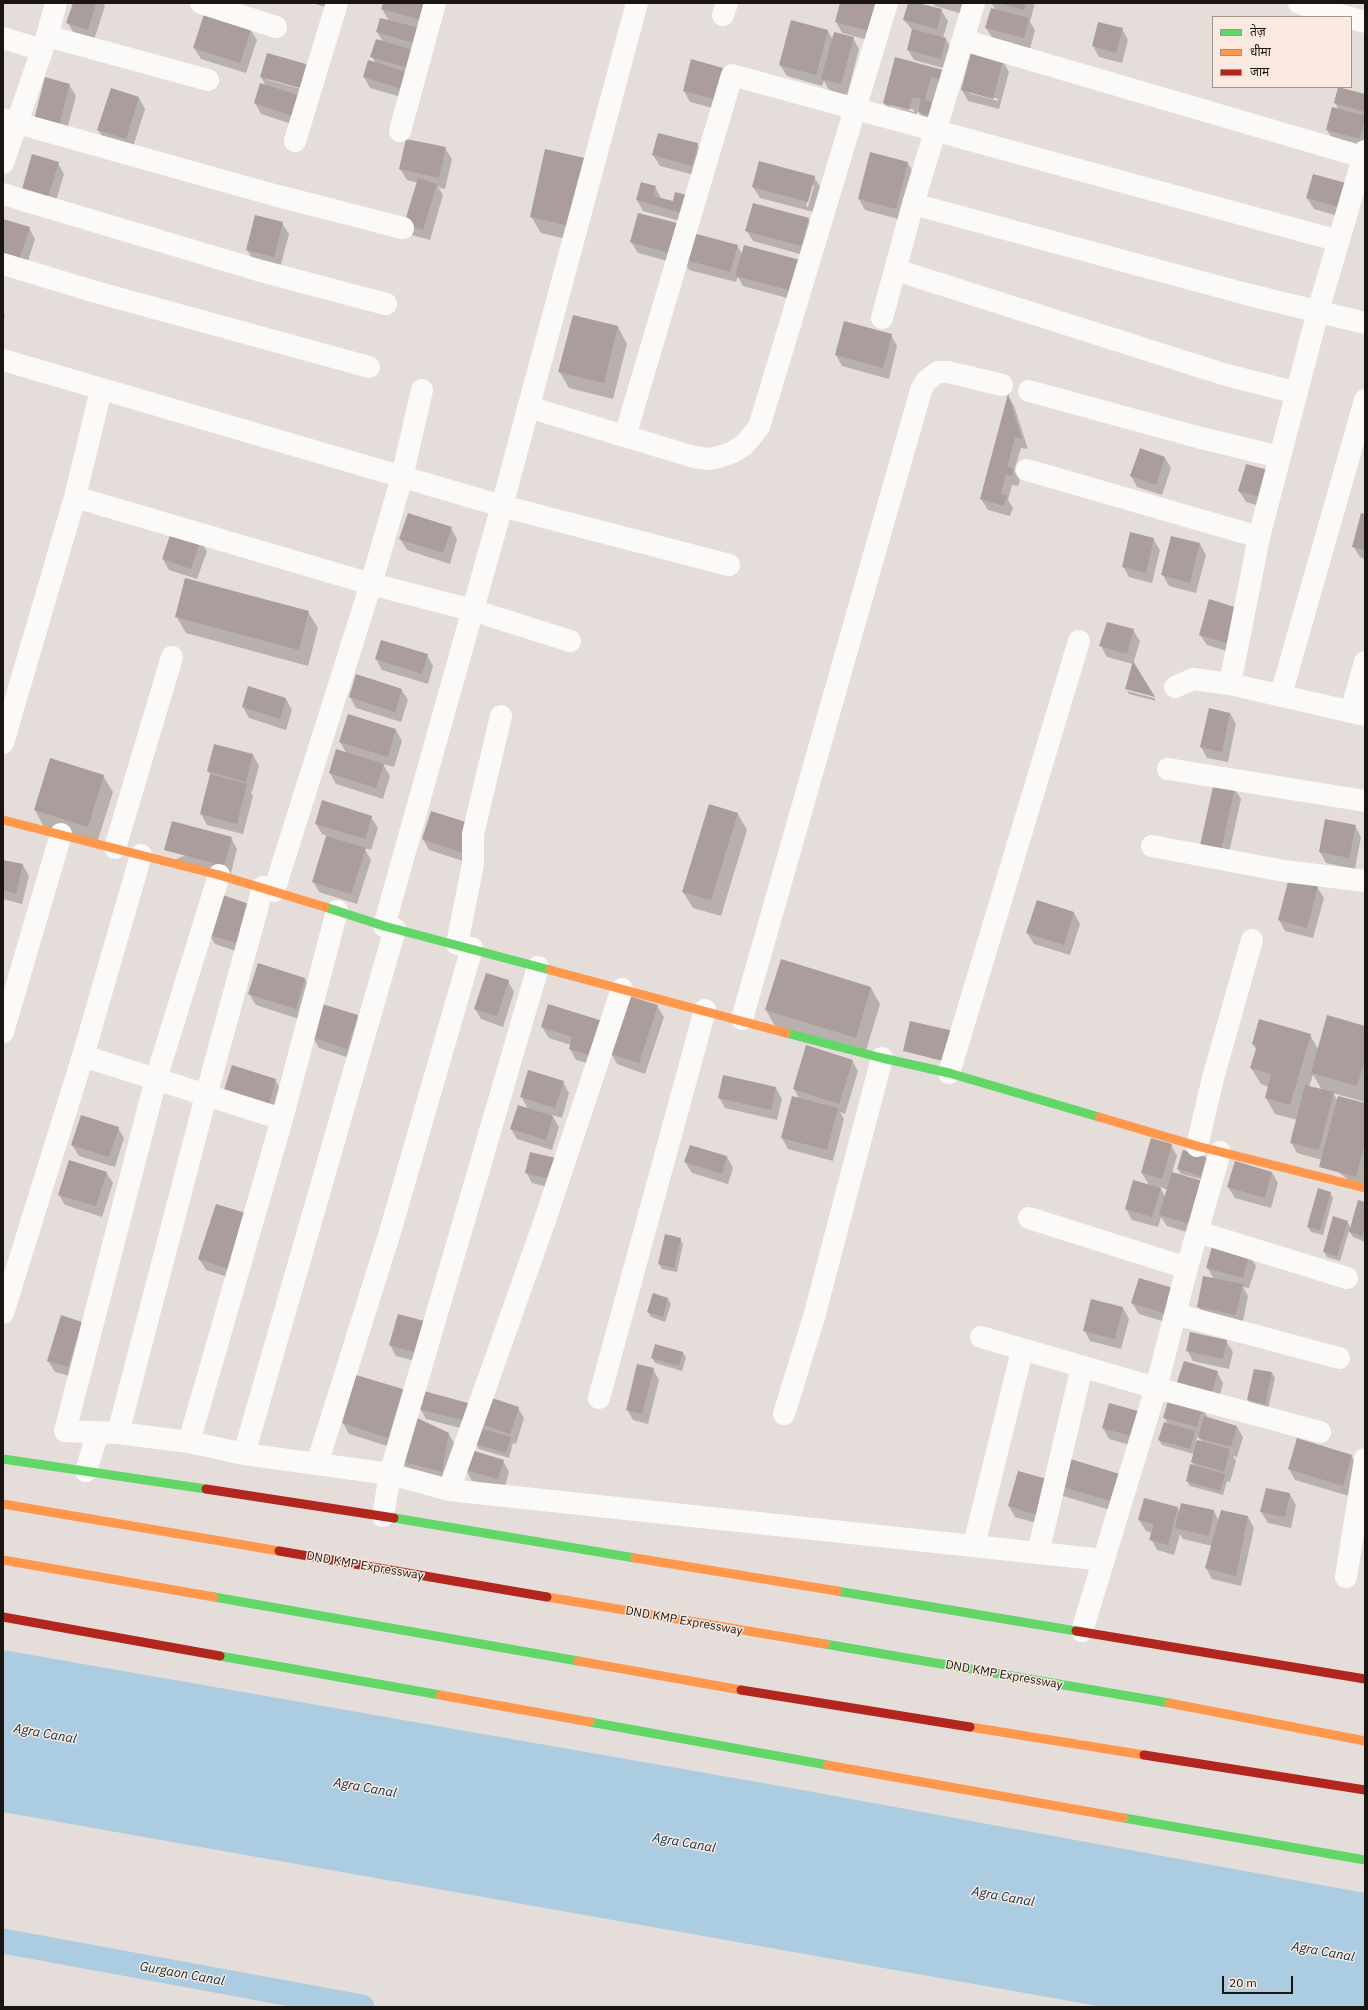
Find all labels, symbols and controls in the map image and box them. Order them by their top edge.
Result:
legend [1212,16,1352,88]
text: तेज़ [1250,24,1266,39]
text: धीमा [1250,44,1271,59]
text: जाम [1250,64,1269,79]
street label: DND KMP Expressway [305,1549,425,1583]
street label: DND KMP Expressway [624,1604,744,1638]
street label: DND KMP Expressway [944,1658,1064,1692]
water label: Agra Canal [12,1721,78,1747]
water label: Agra Canal [332,1775,398,1801]
water label: Agra Canal [651,1830,717,1856]
water label: Agra Canal [970,1884,1036,1910]
water label: Agra Canal [1290,1939,1356,1965]
water label: Gurgaon Canal [138,1959,226,1989]
scale bar [1224,1968,1295,1994]
text: 20 m [1229,1975,1257,1990]

